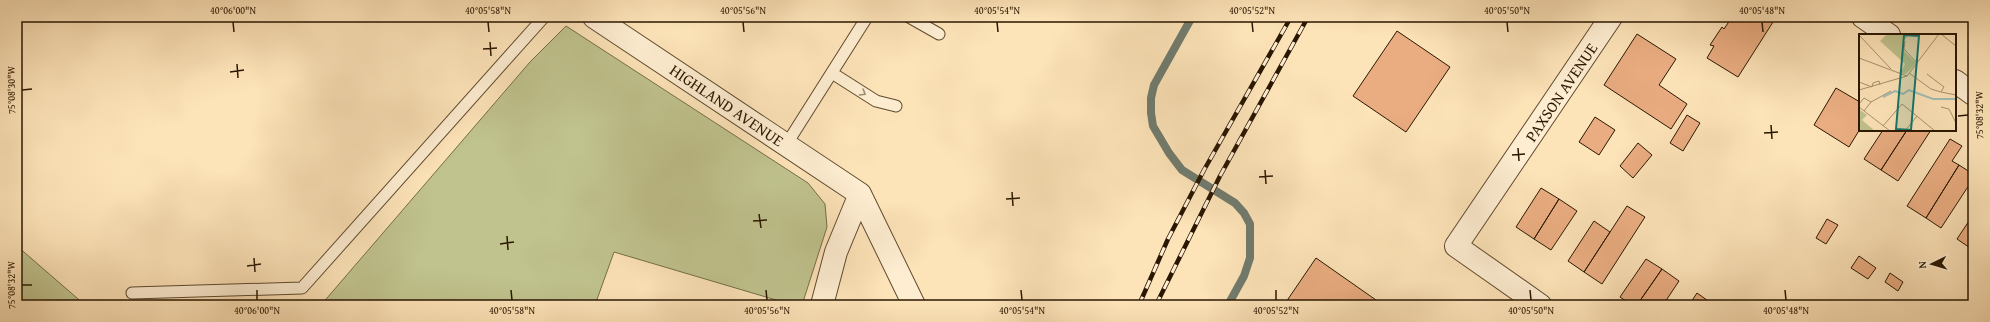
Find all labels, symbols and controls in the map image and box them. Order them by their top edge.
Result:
text: 40°06'00"N [210,3,256,18]
text: 40°05'58"N [465,3,511,18]
text: 40°05'56"N [720,3,766,18]
text: 40°05'54"N [974,3,1020,18]
text: 40°05'52"N [1229,3,1275,18]
text: 40°05'50"N [1484,3,1530,18]
text: 40°05'48"N [1739,3,1785,18]
inset map [1859,34,1956,131]
street label: PAXSON AVENUE [1519,38,1603,146]
street label: HIGHLAND AVENUE [665,58,789,152]
text: 75°08'30"W [4,66,19,114]
one-way arrow [859,88,866,95]
text: 75°08'32"W [1972,91,1987,139]
north arrow [1912,244,1952,284]
text: N [1914,260,1930,269]
text: 75°08'32"W [4,261,19,309]
text: 40°06'00"N [234,303,280,318]
text: 40°05'58"N [489,303,535,318]
text: 40°05'56"N [744,303,790,318]
text: 40°05'54"N [999,303,1045,318]
text: 40°05'52"N [1253,303,1299,318]
text: 40°05'50"N [1508,303,1554,318]
text: 40°05'48"N [1763,303,1809,318]

